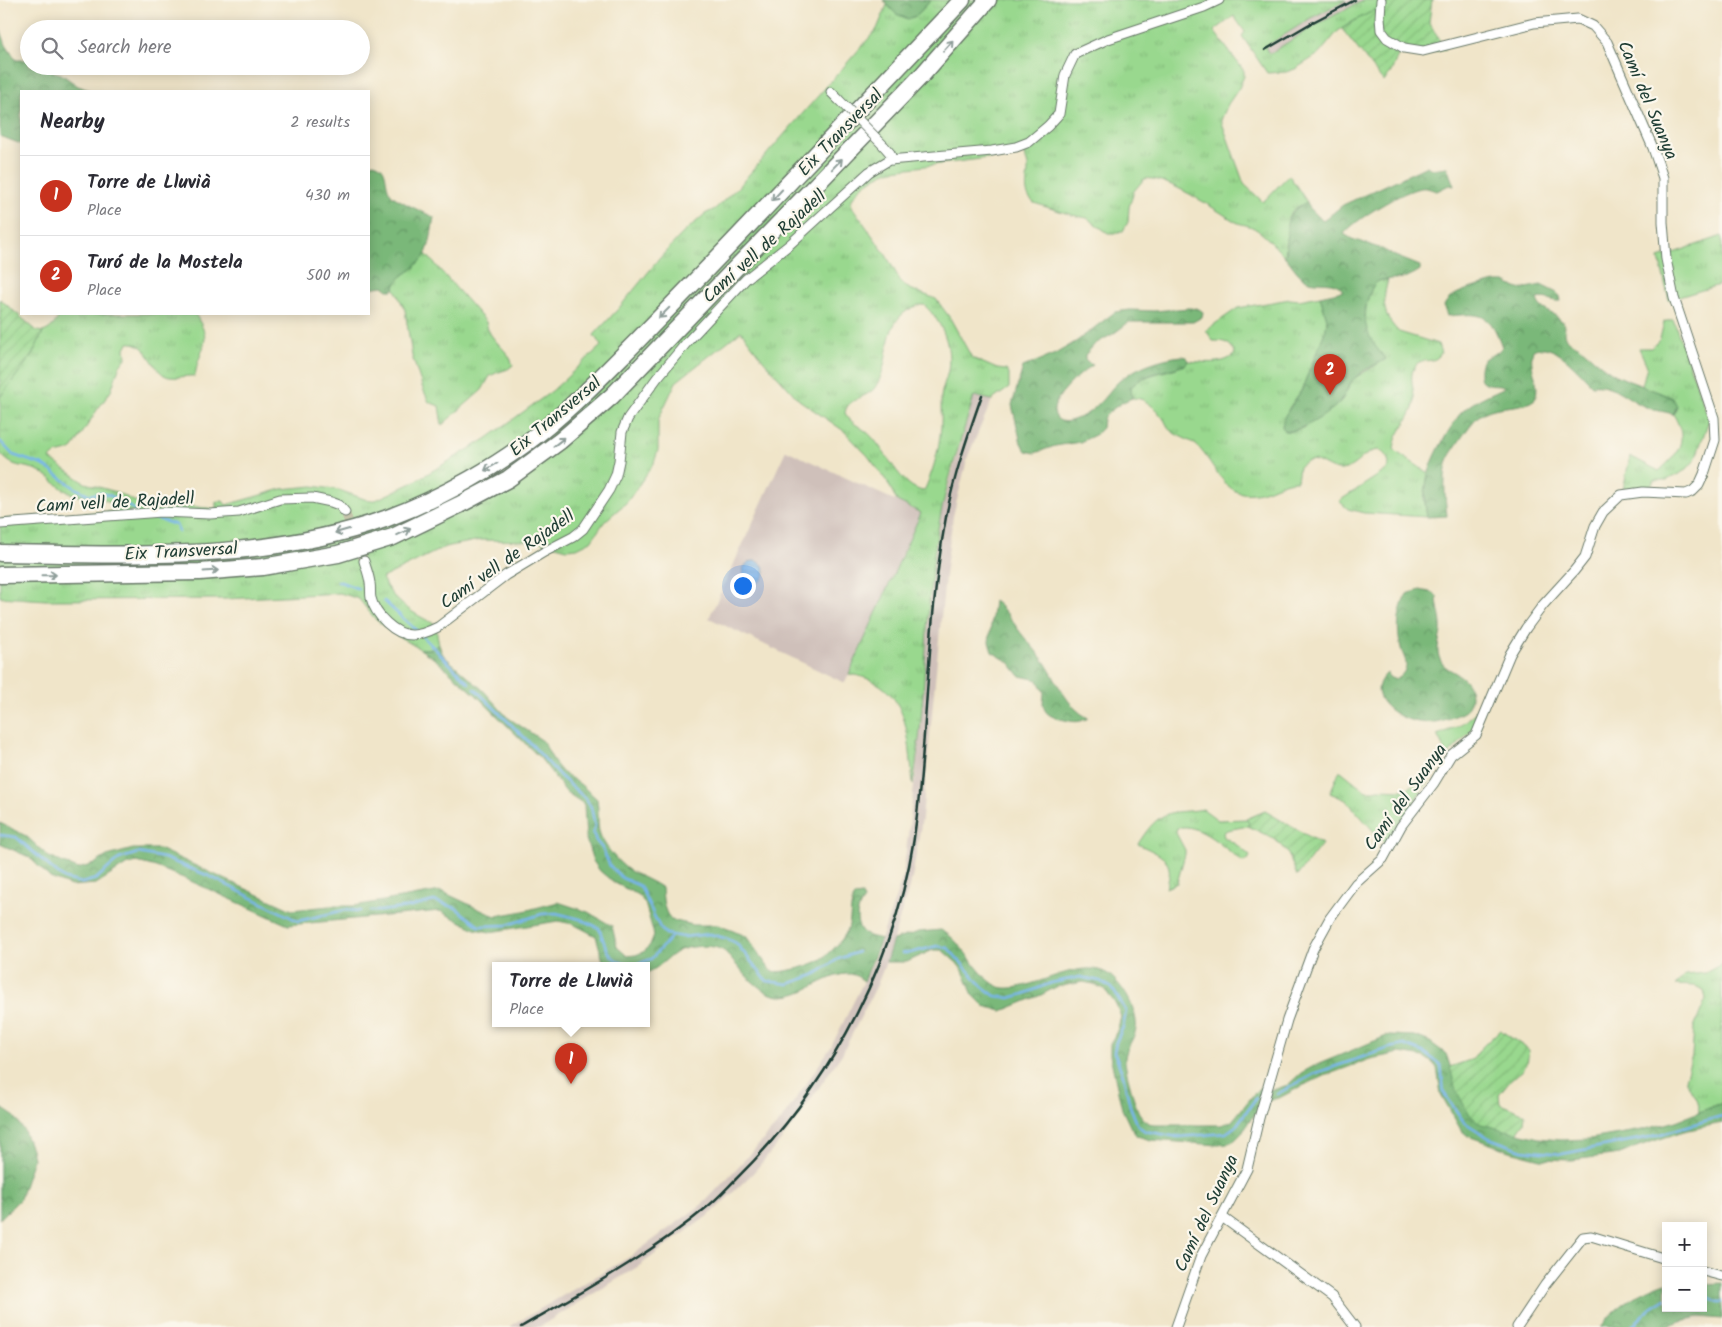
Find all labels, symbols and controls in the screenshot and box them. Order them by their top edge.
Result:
search box [20,20,370,75]
text: Search here [78,33,172,63]
icon: search [38,34,66,62]
street label: Camí del Suanya [1608,37,1685,165]
one-way arrow [942,39,954,52]
street label: Eix Transversal [791,82,891,184]
text: Nearby [40,106,105,139]
text: 2 results [290,110,350,135]
one-way arrow [830,158,842,170]
text: Torre de Lluvià [87,168,211,198]
text: 1 [54,183,58,208]
text: 430 m [305,183,350,208]
street label: Camí vell de Rajadell [696,183,834,311]
one-way arrow [771,189,783,202]
text: Place [87,198,121,223]
text: Turó de la Mostela [87,248,243,278]
text: 2 [51,263,61,288]
text: 500 m [306,263,350,288]
text: Place [87,278,121,303]
one-way arrow [658,307,671,319]
pin: 2 [1314,354,1346,395]
street label: Eix Transversal [503,369,609,465]
one-way arrow [552,436,565,447]
one-way arrow [484,462,499,472]
street label: Camí vell de Rajadell [35,485,196,522]
street label: Camí vell de Rajadell [434,502,582,618]
one-way arrow [335,526,351,536]
one-way arrow [396,527,411,536]
street label: Eix Transversal [124,535,239,570]
one-way arrow [203,566,219,575]
one-way arrow [40,570,56,580]
your location [730,573,756,599]
street label: Camí del Suanya [1357,738,1455,858]
popup [492,962,650,1027]
text: Torre de Lluvià [509,967,633,997]
text: Place [509,997,544,1022]
pin: 1 [555,1043,587,1084]
street label: Camí del Suanya [1167,1150,1247,1277]
map controls [1662,1222,1707,1312]
button: + [1662,1222,1707,1267]
button: − [1662,1267,1707,1312]

